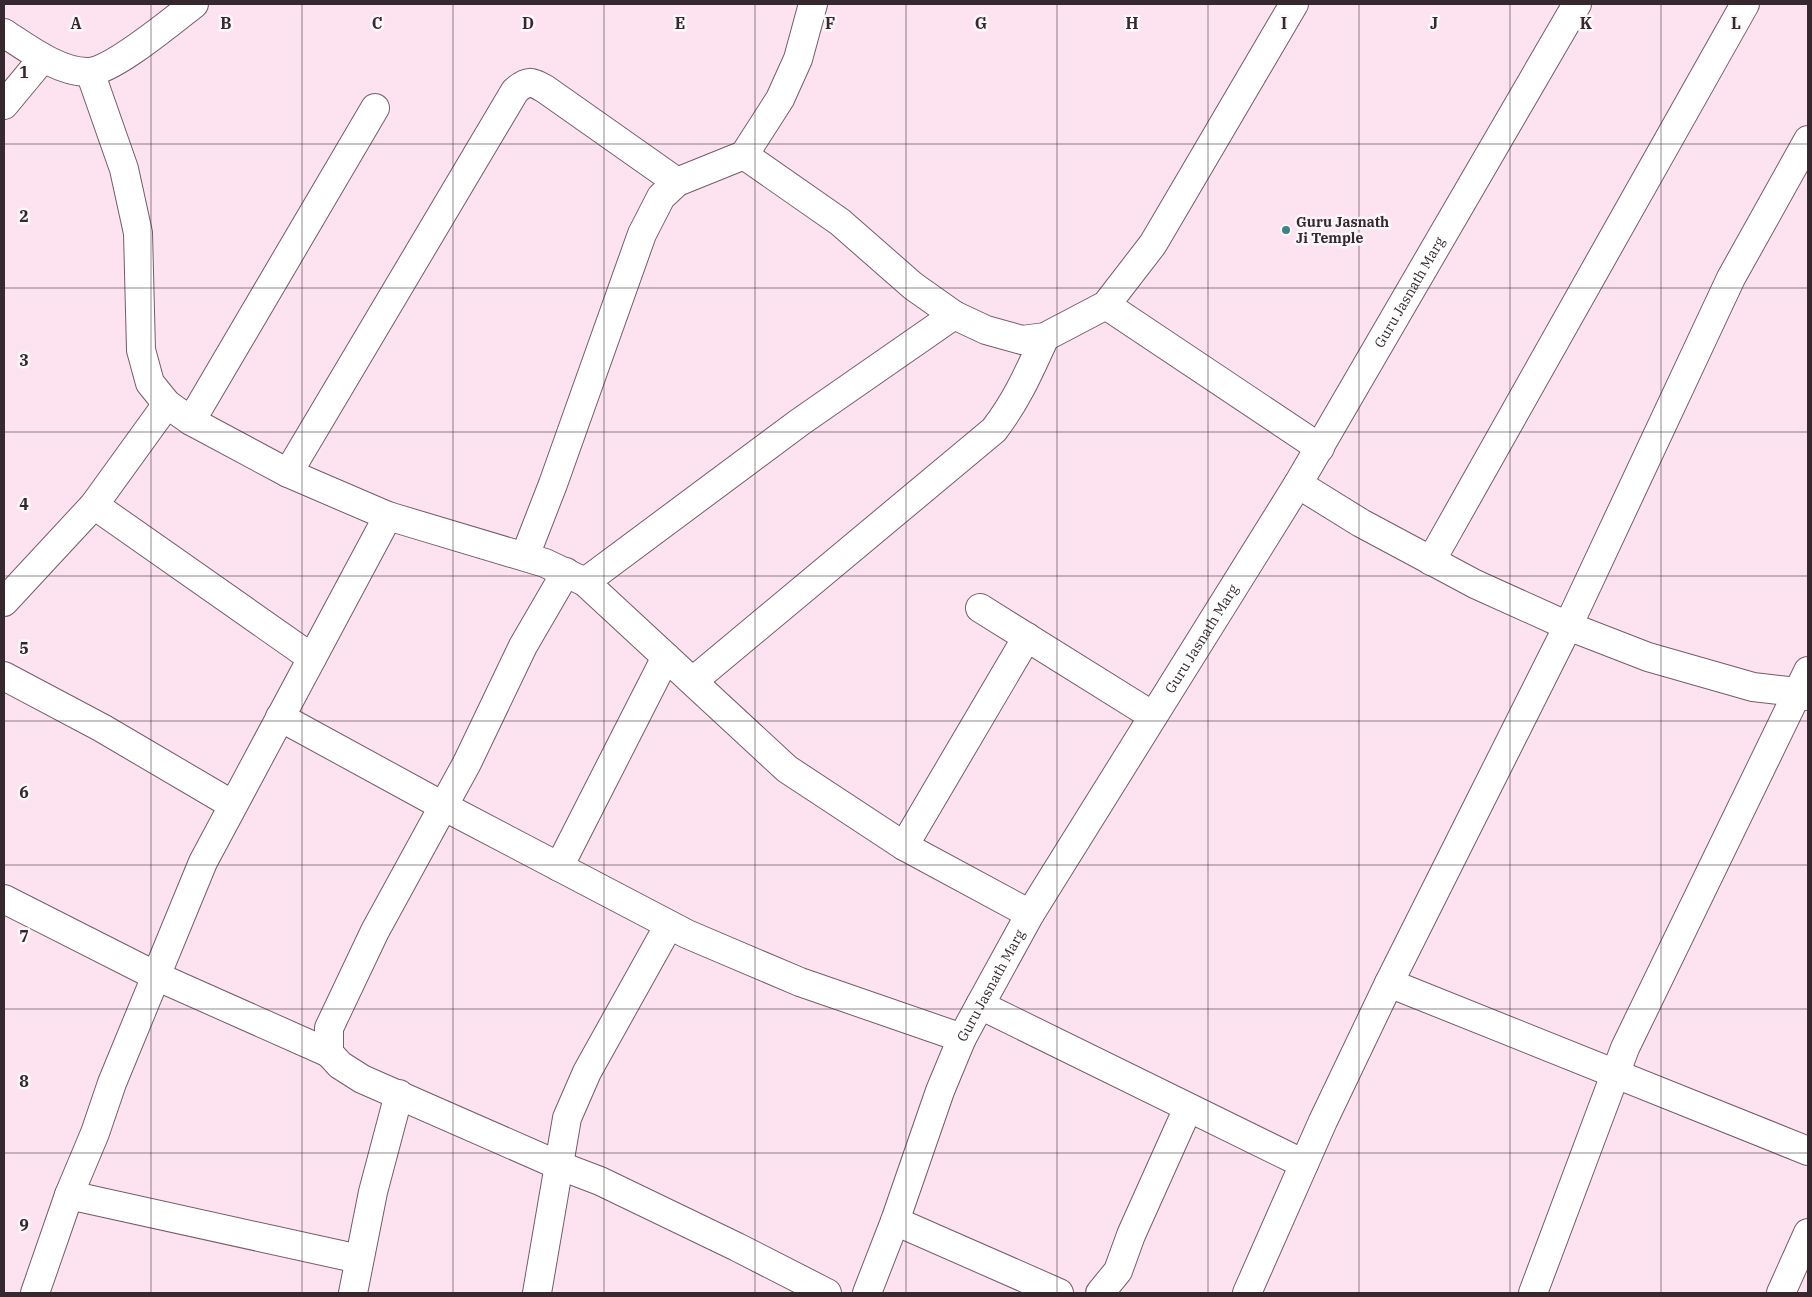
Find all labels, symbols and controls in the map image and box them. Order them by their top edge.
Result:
text: A [70,13,82,33]
text: B [220,13,232,33]
text: C [372,13,382,33]
text: D [522,13,534,33]
text: E [675,13,685,33]
text: F [825,13,835,33]
text: G [975,13,987,33]
text: H [1126,13,1139,33]
text: I [1281,13,1287,33]
text: J [1430,13,1438,33]
text: K [1580,13,1593,33]
text: L [1731,13,1741,33]
text: 1 [19,62,29,82]
text: 2 [19,206,29,226]
place label: Guru Jasnath Ji Temple [1296,213,1389,247]
marker: Guru Jasnath Ji Temple [1280,224,1292,236]
street label: Guru Jasnath Marg [1370,233,1449,351]
text: 3 [19,350,29,370]
text: 4 [19,494,29,514]
street label: Guru Jasnath Marg [1161,581,1243,697]
text: 5 [19,638,29,658]
text: 6 [19,782,29,802]
text: 7 [19,926,29,946]
street label: Guru Jasnath Marg [953,926,1029,1045]
text: 8 [19,1071,29,1091]
text: 9 [19,1215,29,1235]

